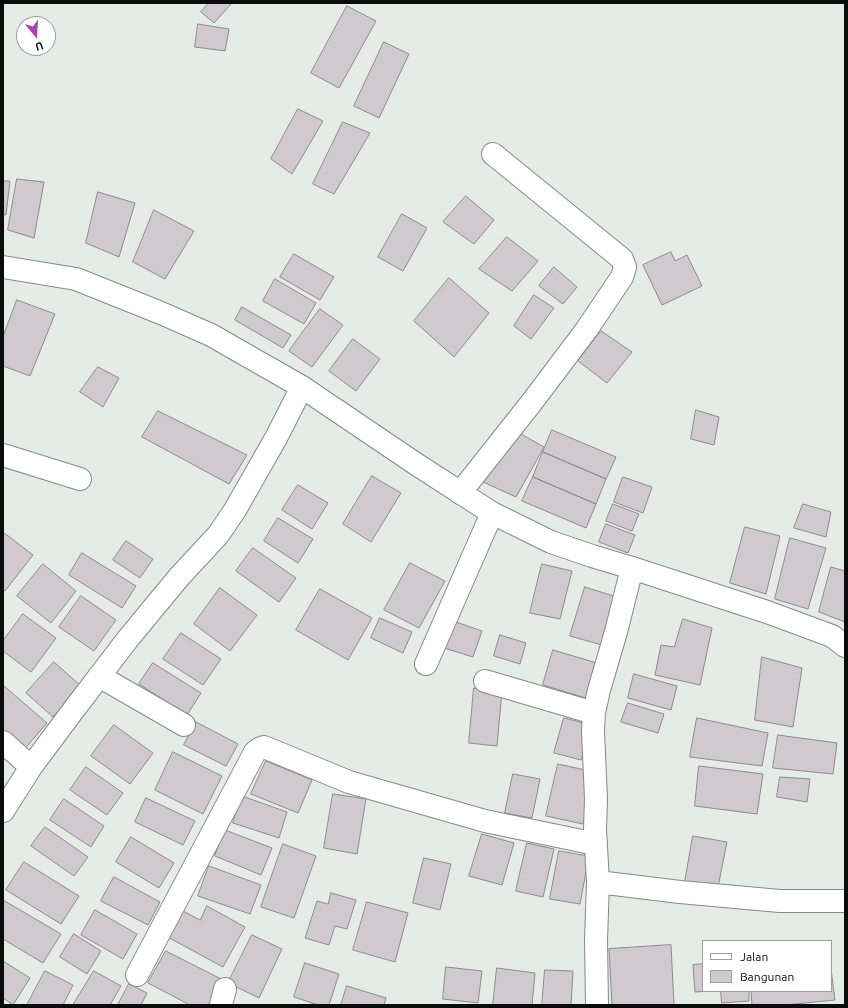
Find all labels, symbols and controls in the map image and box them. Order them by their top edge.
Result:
north arrow [16,16,56,56]
text: U [34,40,45,53]
legend [702,940,832,992]
text: Jalan [740,950,768,963]
text: Bangunan [740,970,794,983]

